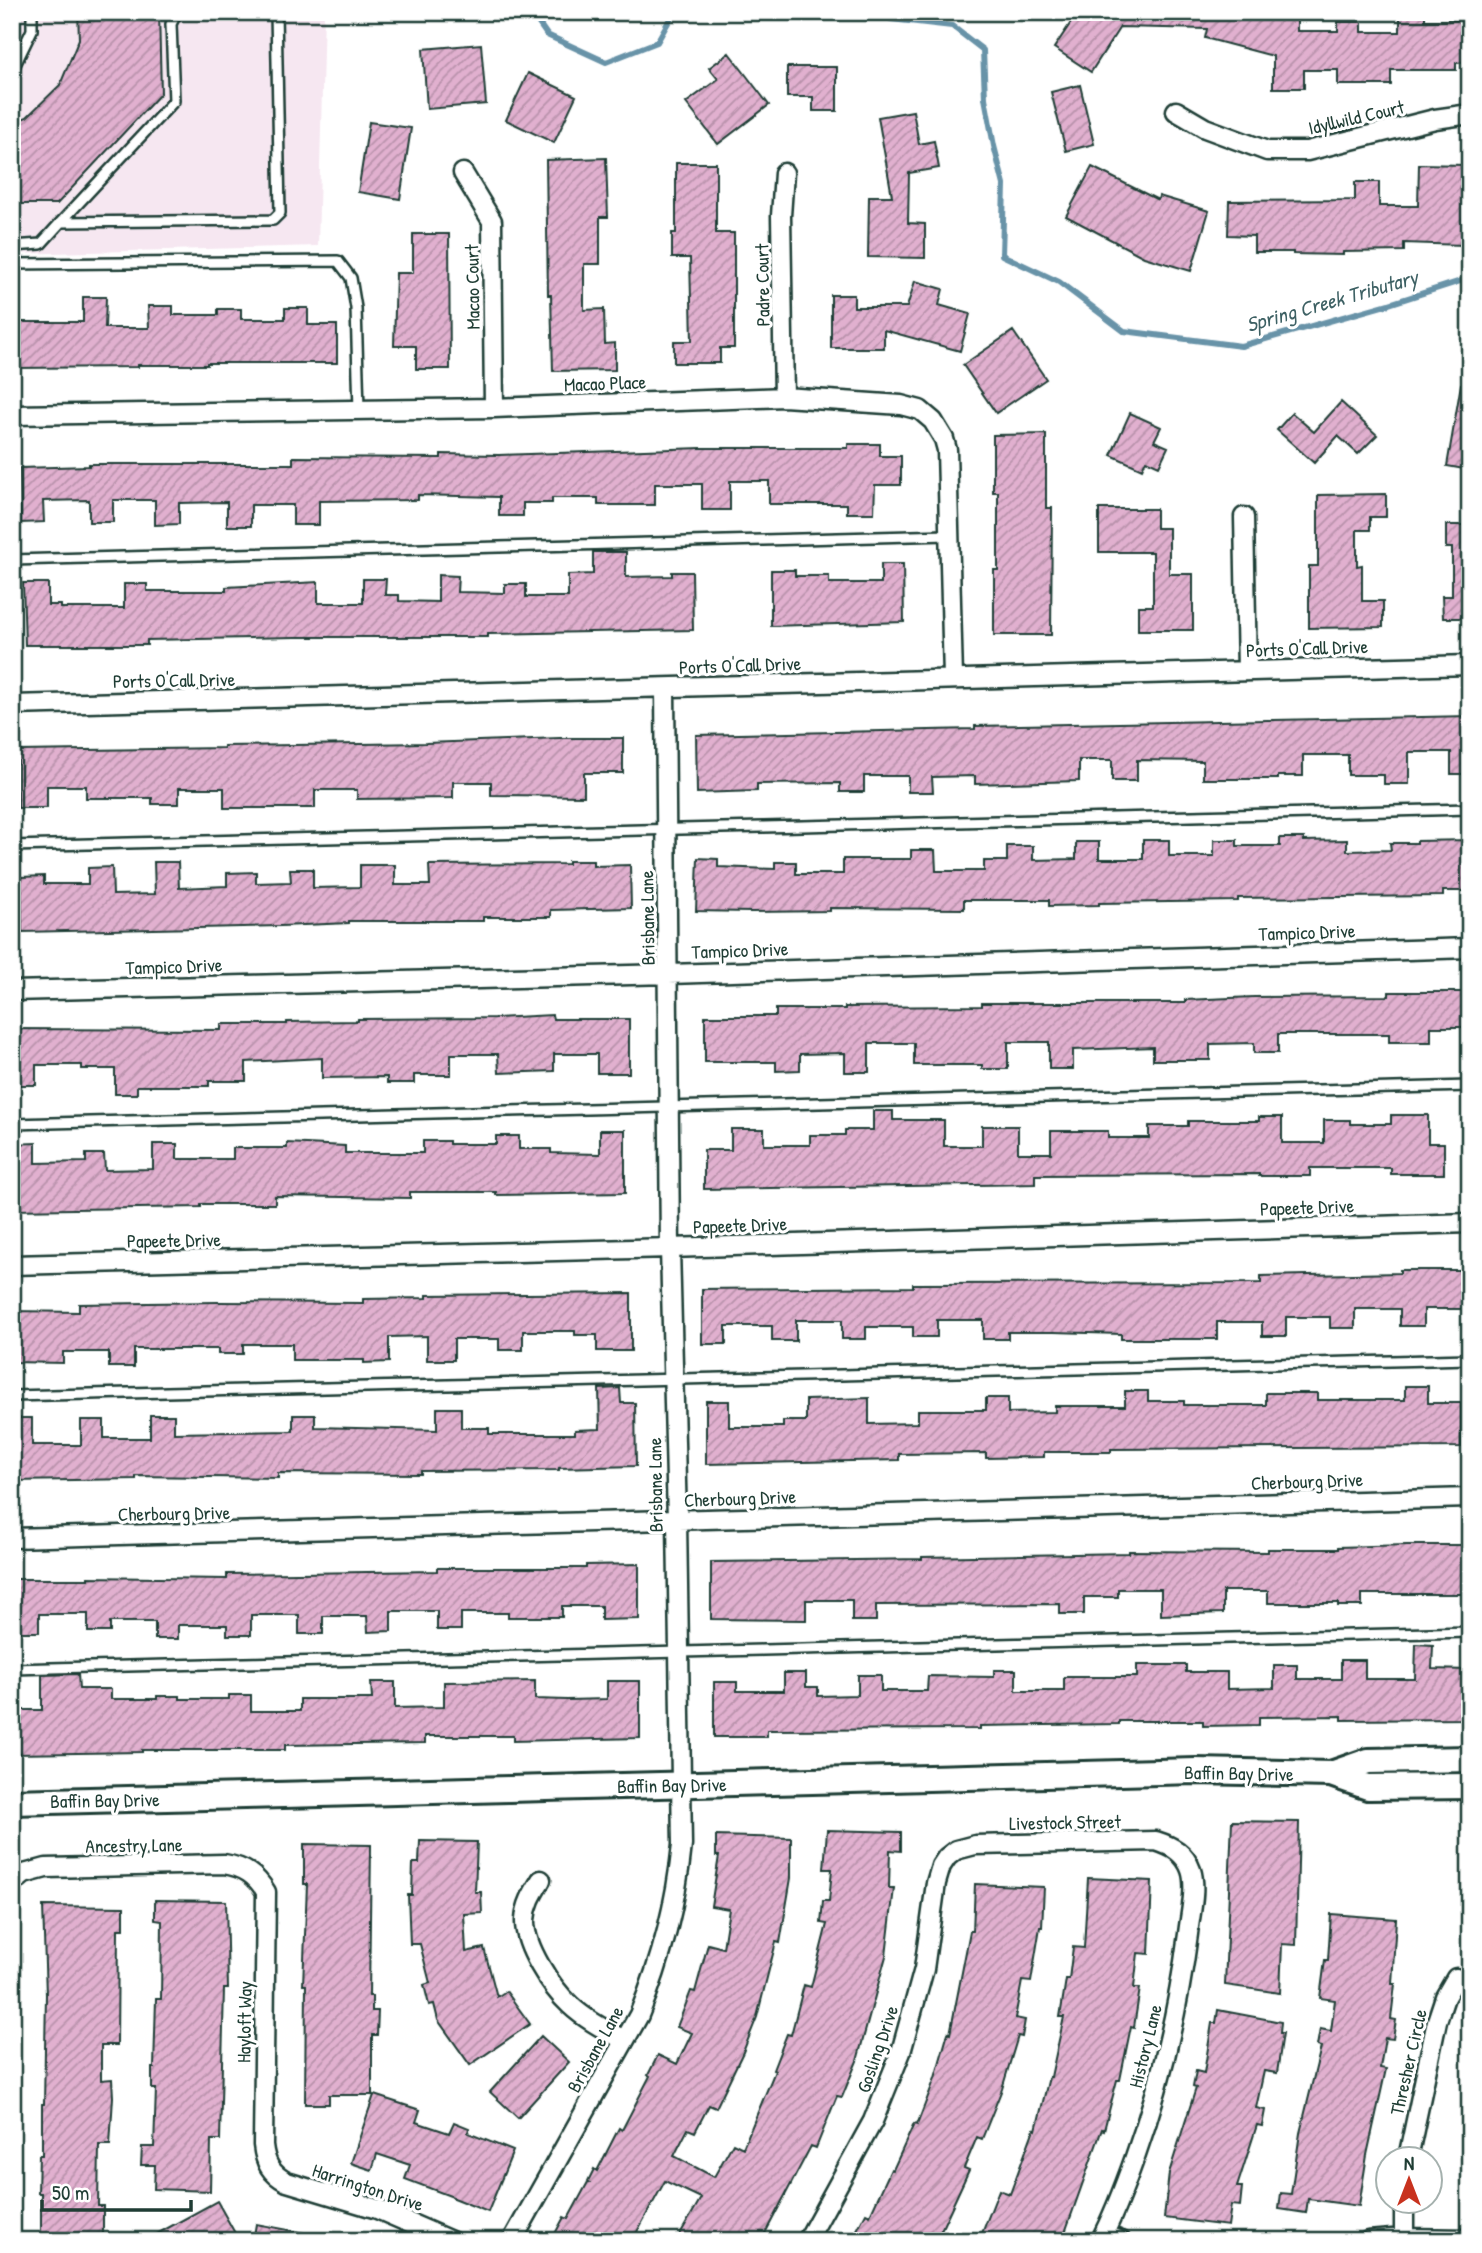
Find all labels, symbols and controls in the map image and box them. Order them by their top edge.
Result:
street label: Idyllwild Court [1306,93,1407,141]
street label: Padre Court [748,243,776,327]
street label: Macao Court [458,244,486,330]
water label: Spring Creek Tributary [1243,262,1423,339]
street label: Macao Place [563,369,647,397]
street label: Ports O'Call Drive [1245,633,1369,663]
street label: Ports O'Call Drive [678,650,802,680]
street label: Ports O'Call Drive [113,666,236,694]
street label: Brisbane Lane [633,870,661,966]
street label: Tampico Drive [1258,917,1356,947]
street label: Tampico Drive [691,935,789,965]
street label: Tampico Drive [125,951,223,981]
street label: Papeete Drive [1260,1192,1355,1222]
street label: Papeete Drive [693,1210,788,1240]
street label: Papeete Drive [127,1226,222,1254]
street label: Brisbane Lane [641,1437,669,1533]
street label: Cherbourg Drive [1250,1466,1364,1496]
street label: Cherbourg Drive [683,1483,797,1513]
street label: Cherbourg Drive [118,1499,231,1527]
street label: Baffin Bay Drive [1184,1759,1294,1787]
street label: Baffin Bay Drive [617,1771,727,1799]
street label: Baffin Bay Drive [50,1786,160,1814]
street label: Livestock Street [1009,1808,1122,1836]
street label: Ancestry Lane [85,1831,183,1859]
street label: Hayloft Way [230,1981,258,2063]
street label: Brisbane Lane [561,2001,630,2097]
street label: History Lane [1122,2001,1168,2090]
street label: Gosling Drive [850,2002,904,2096]
street label: Thresher Circle [1383,2006,1433,2118]
north arrow [1374,2144,1444,2214]
text: N [1404,2150,1414,2176]
street label: Harrington Drive [309,2157,427,2217]
scale bar [42,2169,191,2213]
text: 50 m [52,2178,89,2207]

